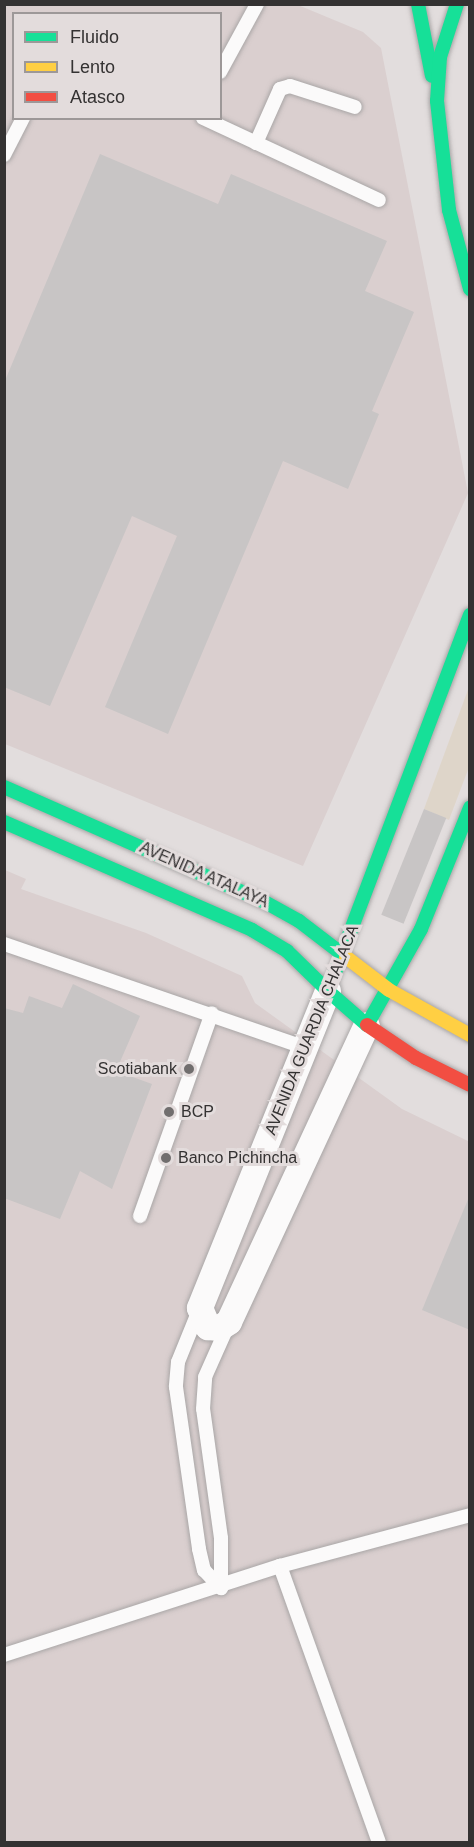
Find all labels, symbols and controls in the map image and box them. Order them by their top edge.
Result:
legend [12,12,222,120]
text: Fluido [70,27,119,47]
text: Lento [70,57,115,77]
text: Atasco [70,87,125,107]
street label: AVENIDA ATALAYA [136,838,272,912]
street label: AVENIDA GUARDIA CHALACA [261,921,363,1139]
place label: Scotiabank [98,1059,177,1079]
marker: Scotiabank [182,1062,196,1076]
place label: BCP [181,1102,214,1122]
marker: BCP [162,1105,176,1119]
place label: Banco Pichincha [178,1148,297,1168]
marker: Banco Pichincha [159,1151,173,1165]

